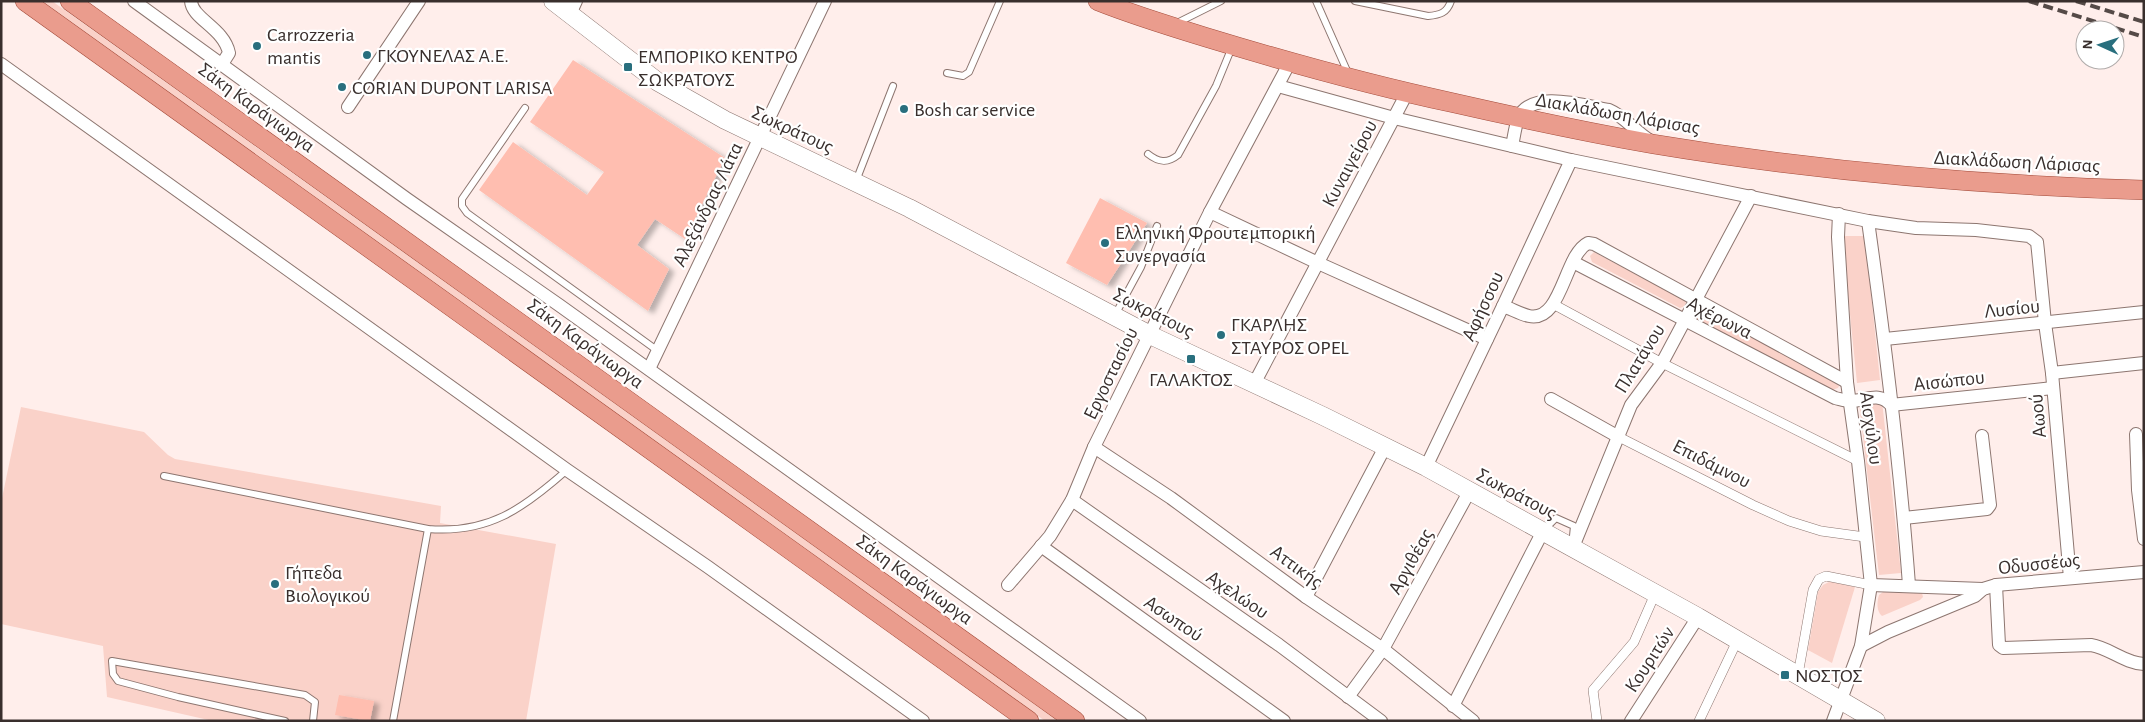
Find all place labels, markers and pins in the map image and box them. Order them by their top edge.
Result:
place label: Carrozzeria mantis [267,25,355,68]
marker: Carrozzeria mantis [251,40,263,52]
place label: ΓΚΟΥΝΕΛΑΣ Α.Ε. [377,46,509,66]
place label: ΕΜΠΟΡΙΚΟ ΚΕΝΤΡΟ ΣΩΚΡΑΤΟΥΣ [638,47,798,90]
marker: ΓΚΟΥΝΕΛΑΣ Α.Ε. [361,49,373,61]
marker: ΕΜΠΟΡΙΚΟ ΚΕΝΤΡΟ ΣΩΚΡΑΤΟΥΣ [622,61,634,73]
place label: CORIAN DUPONT LARISA [352,78,553,98]
marker: CORIAN DUPONT LARISA [336,81,348,93]
place label: Bosh car service [914,100,1035,120]
marker: Bosh car service [898,103,910,115]
place label: Ελληνική Φρουτεμπορική Συνεργασία [1115,223,1316,266]
marker: Ελληνική Φρουτεμπορική Συνεργασία [1099,237,1111,249]
place label: ΓΚΑΡΛΗΣ ΣΤΑΥΡΟΣ OPEL [1231,315,1349,358]
marker: ΓΚΑΡΛΗΣ ΣΤΑΥΡΟΣ OPEL [1215,329,1227,341]
marker: ΓΑΛΑΚΤΟΣ [1185,353,1197,365]
place label: ΓΑΛΑΚΤΟΣ [1149,370,1233,390]
place label: Γήπεδα Βιολογικού [285,563,370,606]
marker: Γήπεδα Βιολογικού [269,578,281,590]
place label: ΝΟΣΤΟΣ [1795,666,1863,686]
marker: ΝΟΣΤΟΣ [1779,669,1791,681]

